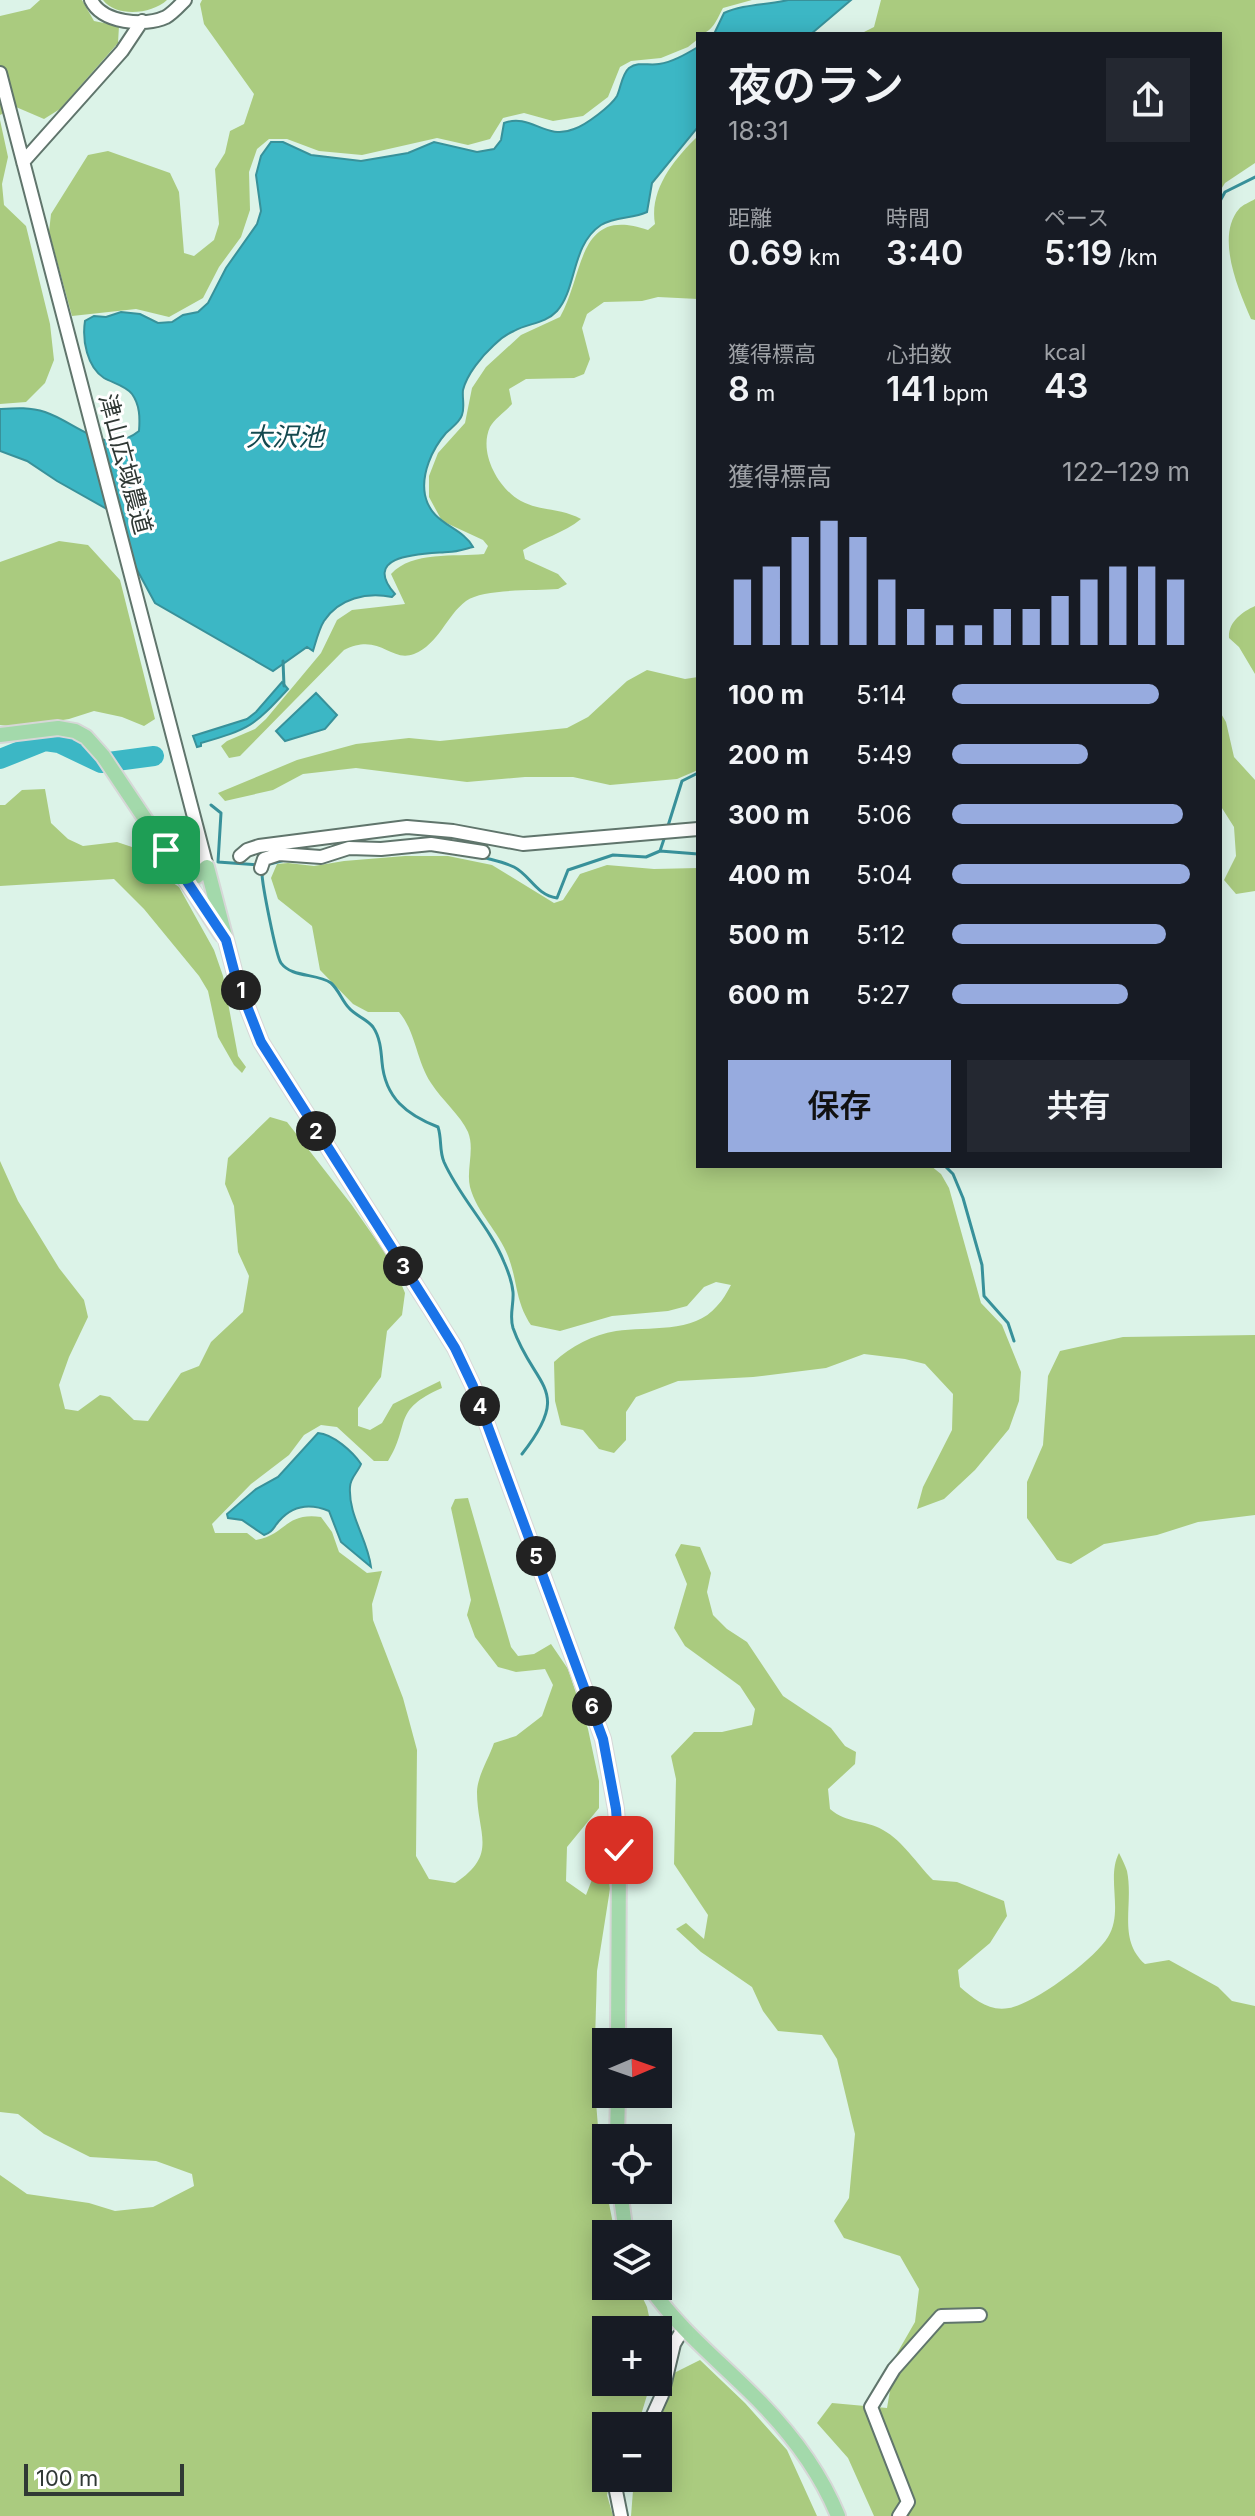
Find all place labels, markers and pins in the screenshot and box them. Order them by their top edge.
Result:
pin [132,816,200,884]
pin: 1 [221,970,261,1010]
pin: 2 [296,1111,336,1151]
pin: 3 [383,1246,423,1286]
pin: 4 [460,1386,500,1426]
pin: 5 [516,1536,556,1576]
pin: 6 [572,1686,612,1726]
pin [585,1816,653,1884]

